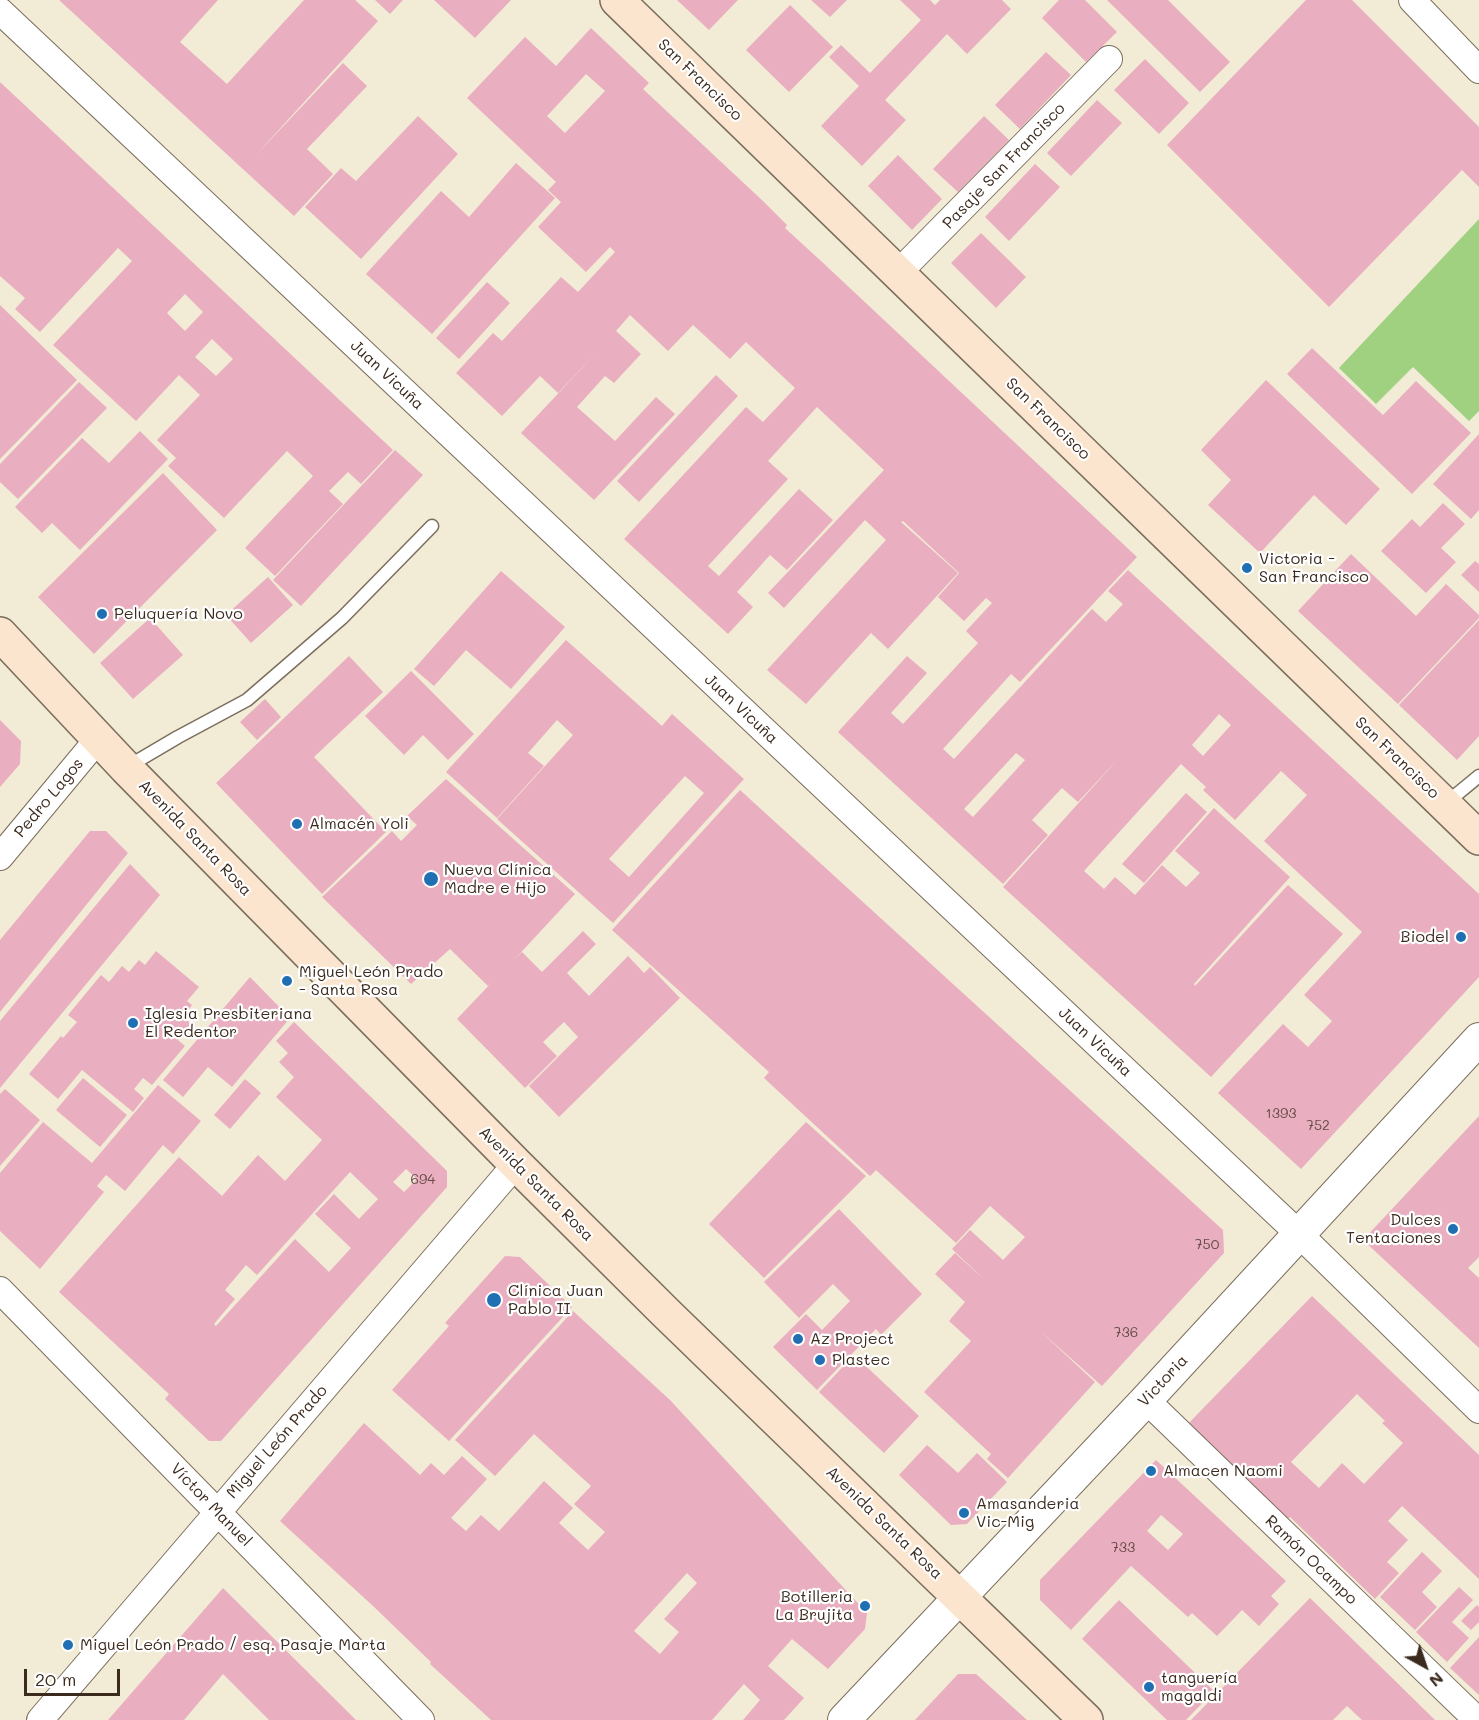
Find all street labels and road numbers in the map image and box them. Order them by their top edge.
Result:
street label: San Francisco [654,35,746,125]
street label: Pasaje San Francisco [939,99,1069,233]
street label: Juan Vicuña [346,336,428,414]
street label: San Francisco [1002,374,1094,464]
street label: Juan Vicuña [700,670,782,748]
street label: San Francisco [1351,713,1443,803]
street label: Pedro Lagos [10,755,88,841]
street label: Avenida Santa Rosa [135,776,255,900]
street label: Juan Vicuña [1054,1003,1136,1081]
street label: Avenida Santa Rosa [475,1123,597,1245]
street label: Victoria [1134,1351,1192,1411]
street label: Miguel León Prado [223,1381,331,1503]
street label: Víctor Manuel [166,1459,256,1551]
street label: Avenida Santa Rosa [822,1463,946,1583]
street label: Ramón Ocampo [1261,1511,1361,1609]

